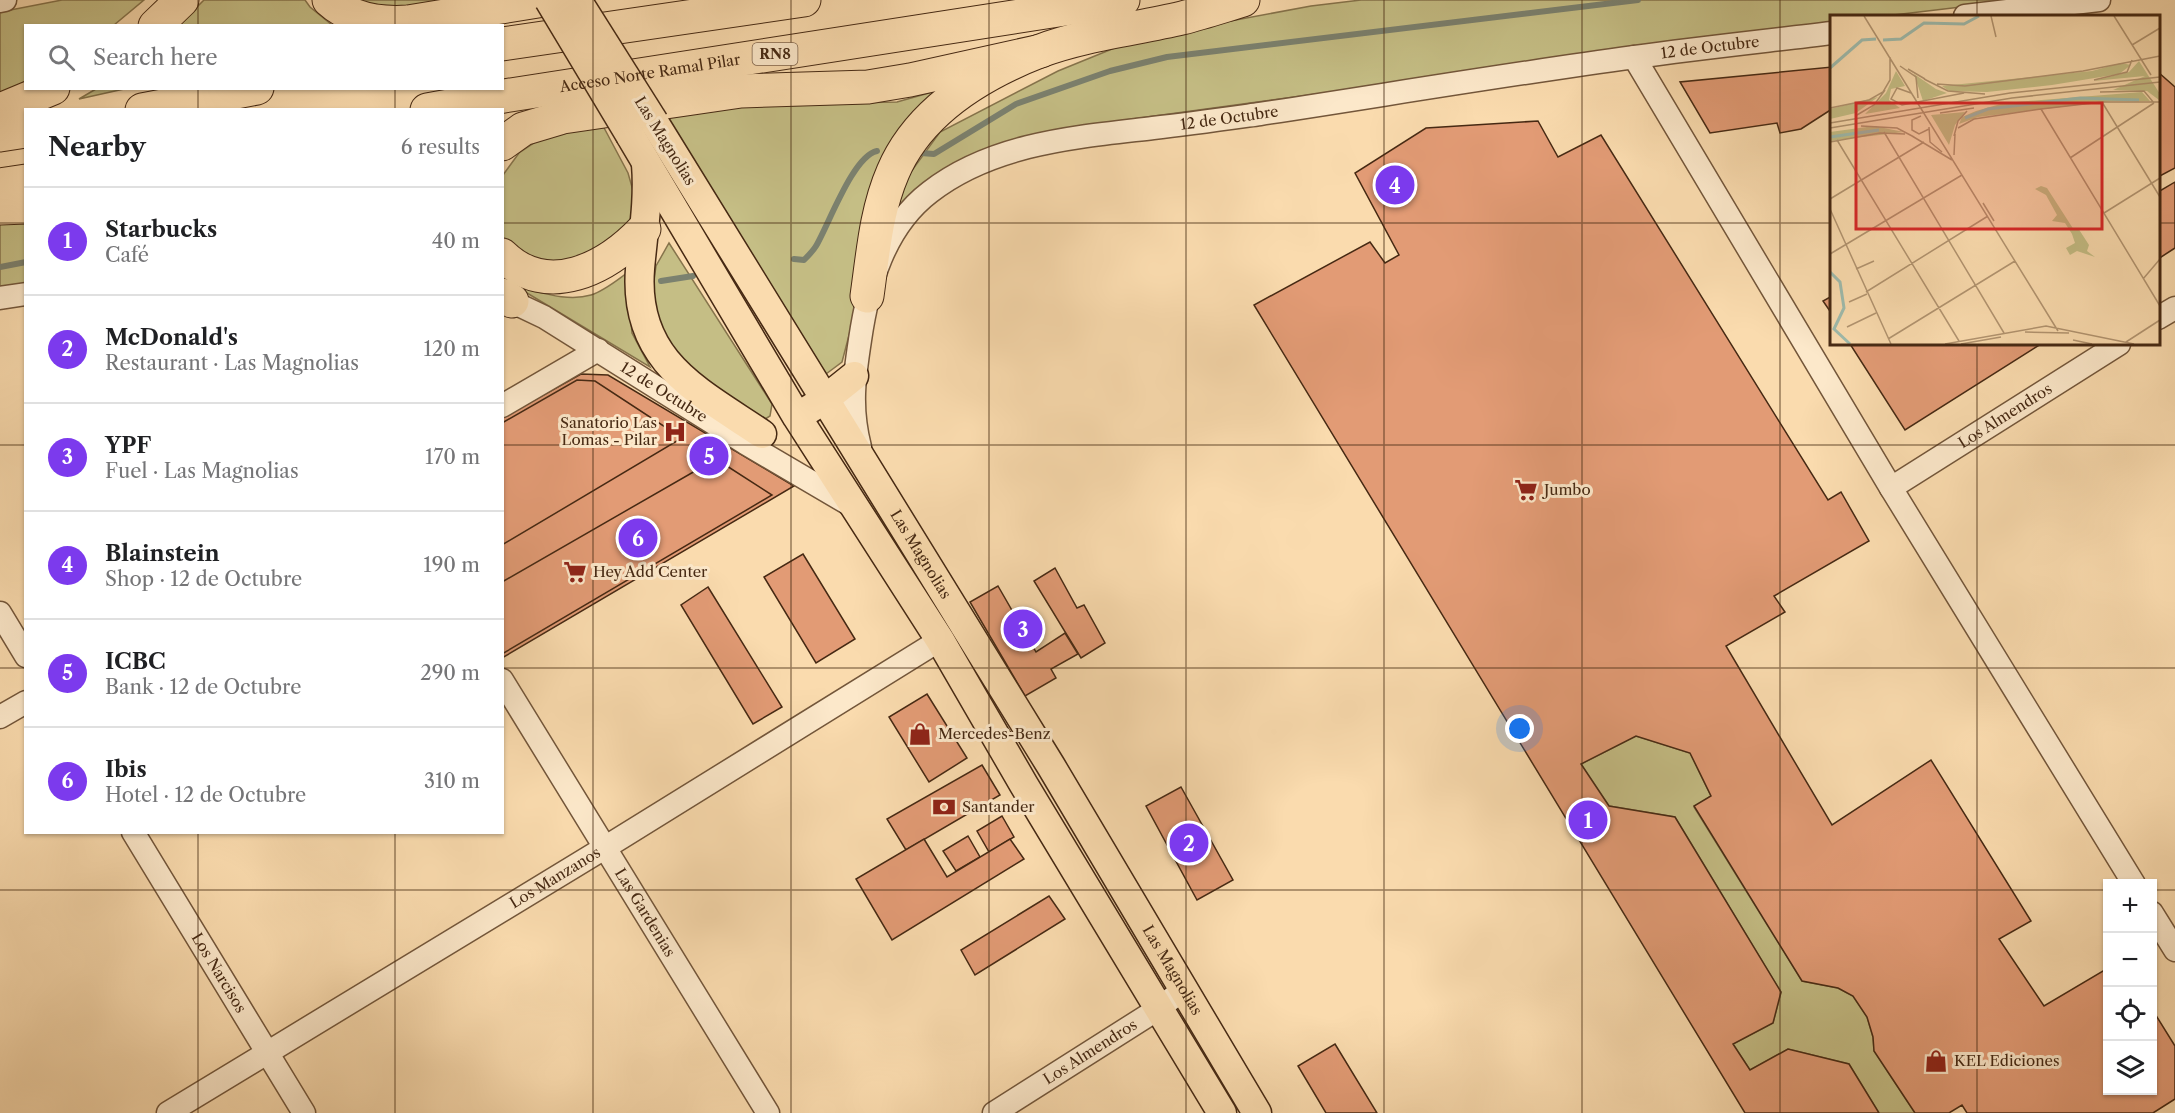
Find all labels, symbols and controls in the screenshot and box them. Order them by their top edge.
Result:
inset map [1830,15,2160,345]
search box [24,24,504,90]
street label: 12 de Octubre [1660,32,1760,62]
icon: search [45,41,78,74]
road number: RN8 [752,43,798,65]
text: Search here [93,44,218,71]
street label: Acceso Norte Ramal Pilar [557,49,742,96]
street label: Las Magnolias [631,93,700,189]
street label: 12 de Octubre [1179,101,1280,134]
text: Nearby [48,131,146,163]
text: 6 results [401,135,480,159]
pin: 4 [1376,162,1414,207]
text: Starbucks [105,216,217,243]
text: 1 [63,229,72,253]
text: 40 m [432,229,480,253]
text: Café [105,243,149,267]
text: McDonald's [105,324,238,351]
text: 2 [62,337,73,361]
text: 120 m [423,337,480,361]
text: Restaurant · Las Magnolias [105,351,359,375]
street label: 12 de Octubre [617,357,711,426]
street label: Los Almendros [1954,379,2055,452]
place label: Sanatorio Las Lomas - Pilar [560,413,658,449]
hospital icon: Sanatorio Las Lomas - Pilar [662,419,688,445]
text: YPF [105,432,151,459]
pin: 5 [690,434,728,478]
text: 3 [62,445,73,469]
text: 170 m [425,445,480,469]
text: Fuel · Las Magnolias [105,459,299,483]
supermarket icon: Jumbo [1513,477,1539,503]
place label: Jumbo [1542,480,1591,499]
street label: Las Magnolias [886,506,956,602]
pin: 6 [618,516,658,560]
text: Blainstein [105,540,220,567]
text: 4 [62,553,73,577]
text: 190 m [423,553,480,577]
supermarket icon: Hey Add Center [562,559,588,585]
place label: Hey Add Center [593,562,708,581]
text: Shop · 12 de Octubre [105,567,302,591]
pin: 3 [1004,606,1042,652]
text: ICBC [105,648,166,675]
text: 5 [62,661,73,685]
text: 290 m [420,661,480,685]
text: Bank · 12 de Octubre [105,675,301,699]
your location [1505,714,1534,743]
shop icon: Mercedes-Benz [907,721,933,747]
place label: Mercedes-Benz [938,724,1051,743]
text: Ibis [105,756,147,783]
text: 6 [62,769,73,793]
text: 310 m [424,769,480,793]
text: Hotel · 12 de Octubre [105,783,306,807]
bank icon: Santander [931,794,957,820]
place label: Santander [962,797,1035,816]
pin: 1 [1568,798,1608,842]
pin: 2 [1170,820,1208,866]
street label: Los Manzanos [506,843,604,912]
street label: Las Gardenias [611,865,680,960]
map controls [2103,879,2157,1095]
button: + [2103,879,2157,933]
street label: Las Magnolias [1139,922,1207,1018]
street label: Los Narcisos [188,929,251,1016]
button: − [2103,933,2157,987]
button: locate [2103,987,2157,1041]
street label: Los Almendros [1040,1015,1140,1088]
button: layers [2103,1041,2157,1095]
shop icon: KEL Ediciones [1923,1048,1949,1074]
place label: KEL Ediciones [1954,1051,2059,1070]

